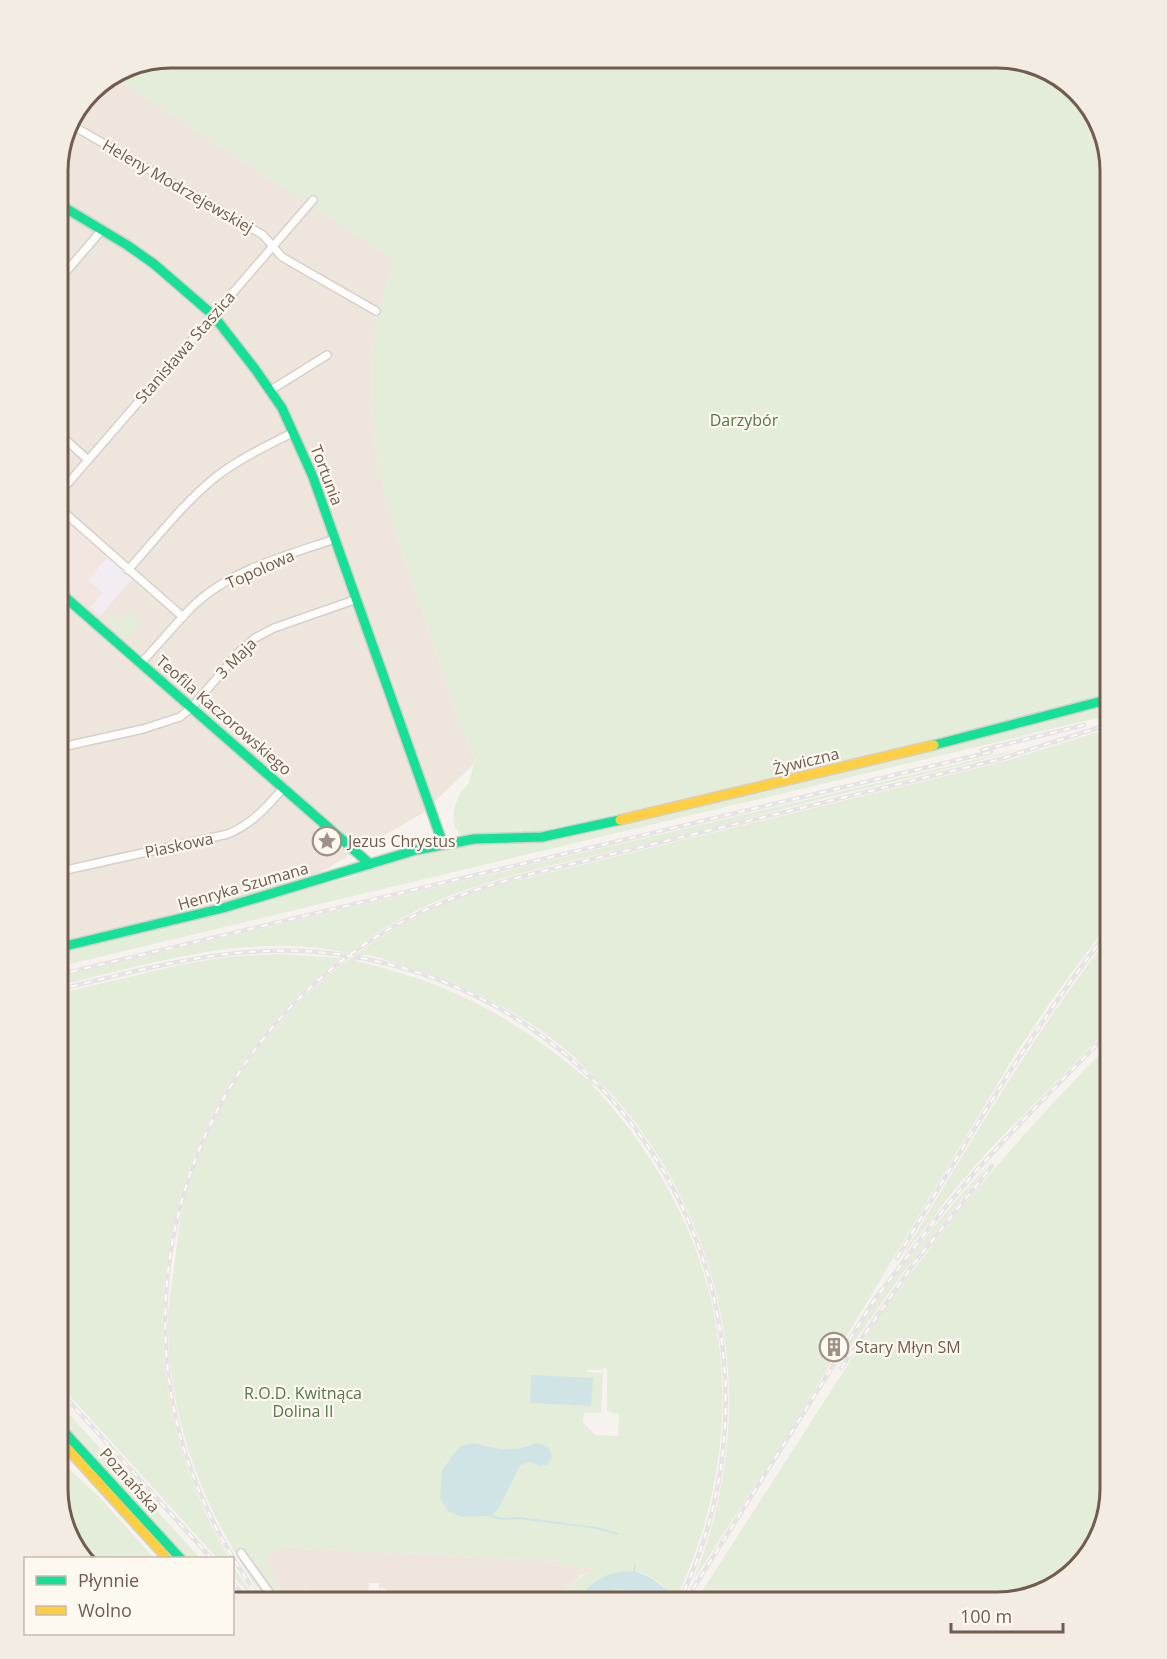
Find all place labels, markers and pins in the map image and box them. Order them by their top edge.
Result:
place icon: Jezus Chrystus [311,825,343,857]
place label: Jezus Chrystus [346,830,456,852]
building icon: Stary Młyn SM [818,1331,850,1363]
place label: Stary Młyn SM [855,1336,961,1358]

